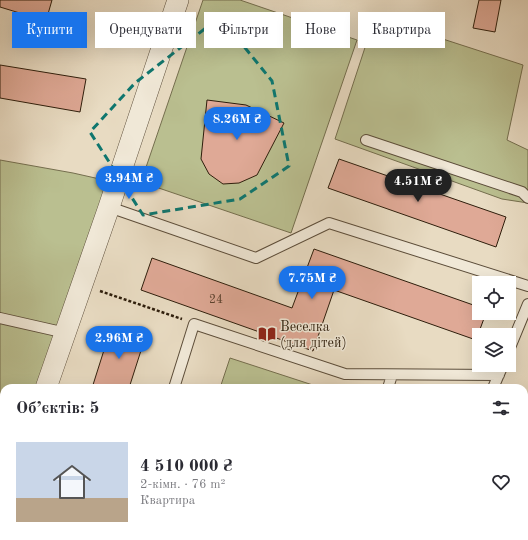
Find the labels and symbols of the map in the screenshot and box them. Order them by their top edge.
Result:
pin: 8.26M ₴ [200,107,274,141]
pin: 3.94M ₴ [92,166,166,200]
pin: 4.51M ₴ [381,169,455,203]
pin: 7.75M ₴ [275,266,349,300]
house number: 24 [209,294,223,306]
place label: Веселка (для дітей) [280,320,347,350]
library icon: Веселка (для дітей) [257,324,277,344]
pin: 2.96M ₴ [82,326,156,360]

